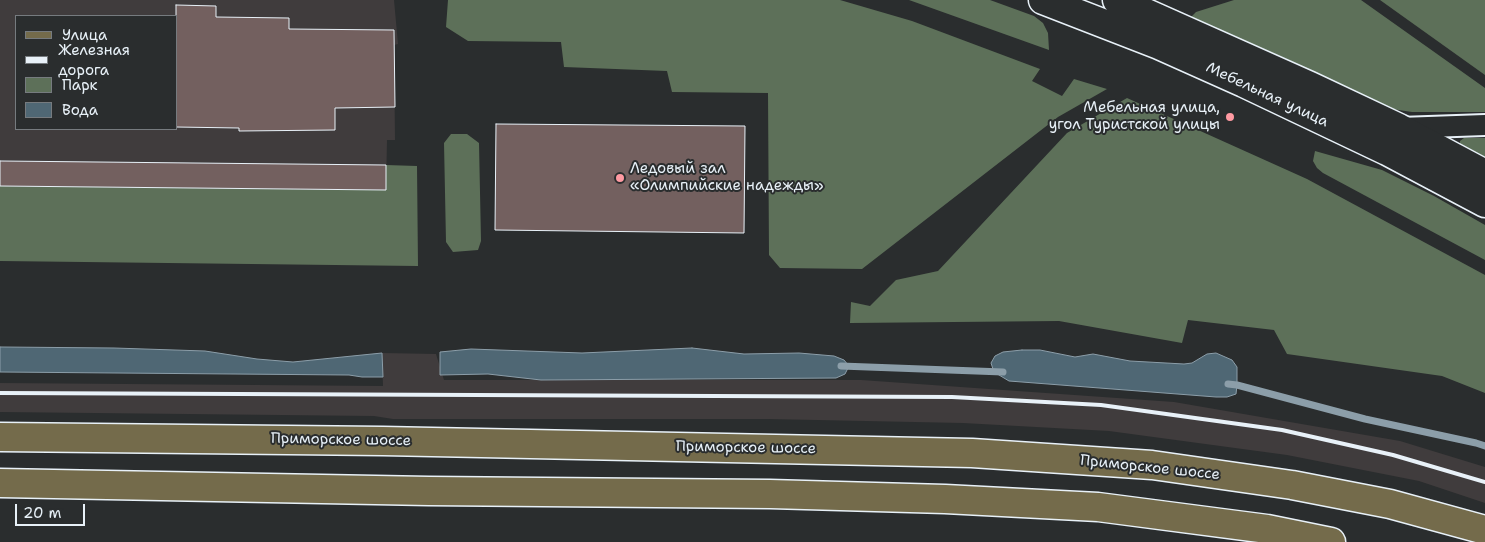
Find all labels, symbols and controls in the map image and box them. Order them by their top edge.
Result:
legend [15,15,178,130]
text: Улица [62,25,107,45]
text: Железная дорога [58,40,130,80]
street label: Мебельная улица [1203,59,1331,131]
text: Парк [62,75,98,95]
place label: Мебельная улица, угол Туристской улицы [1049,99,1220,134]
text: Вода [62,100,98,120]
marker: Мебельная улица, угол Туристской улицы [1224,111,1236,123]
place label: Ледовый зал «Олимпийские надежды» [630,160,823,195]
marker: Ледовый зал «Олимпийские надежды» [614,172,626,184]
street label: Приморское шоссе [271,430,411,450]
street label: Приморское шоссе [676,438,816,458]
street label: Приморское шоссе [1079,452,1221,484]
scale bar [18,494,88,526]
text: 20 m [23,503,62,523]

